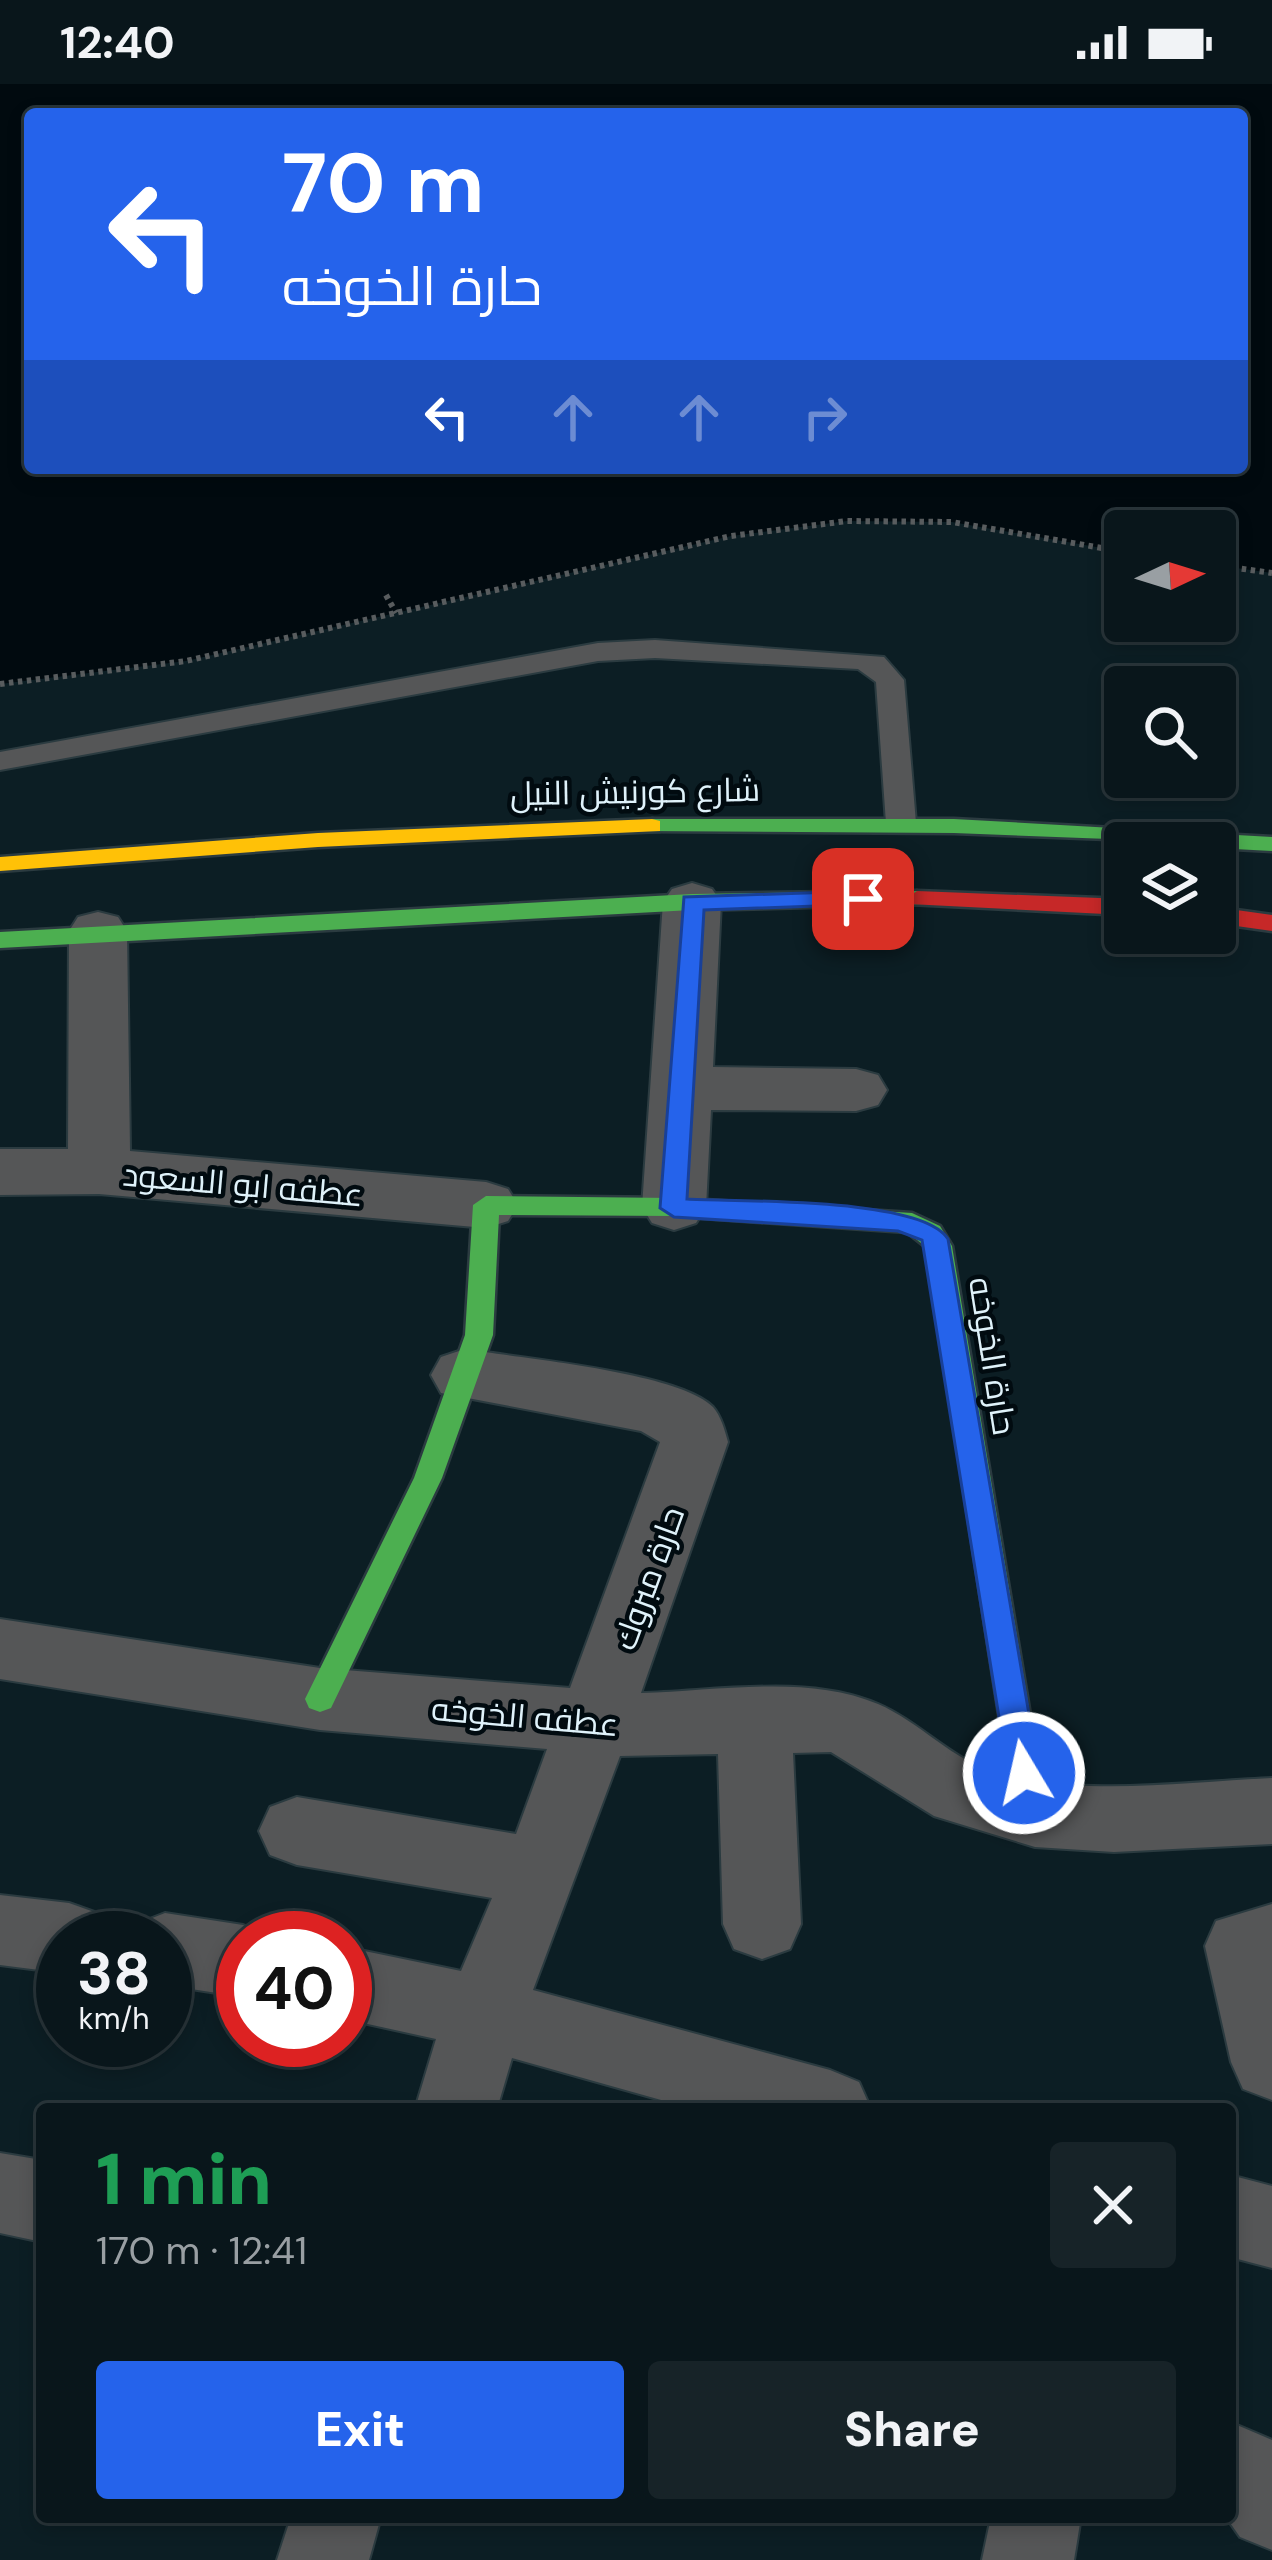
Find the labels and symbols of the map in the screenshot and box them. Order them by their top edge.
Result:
north arrow [1104,510,1236,642]
street label: شارع كورنيش النيل [510,768,760,816]
pin [812,848,914,950]
street label: عطفه ابو السعود [121,1153,365,1216]
street label: حارة الخوخه [959,1274,1026,1438]
street label: حارة مبروك [603,1501,694,1656]
street label: عطفه الخوخه [430,1687,620,1746]
position arrow [961,1710,1087,1836]
speed limit sign: 40 [216,1911,372,2067]

